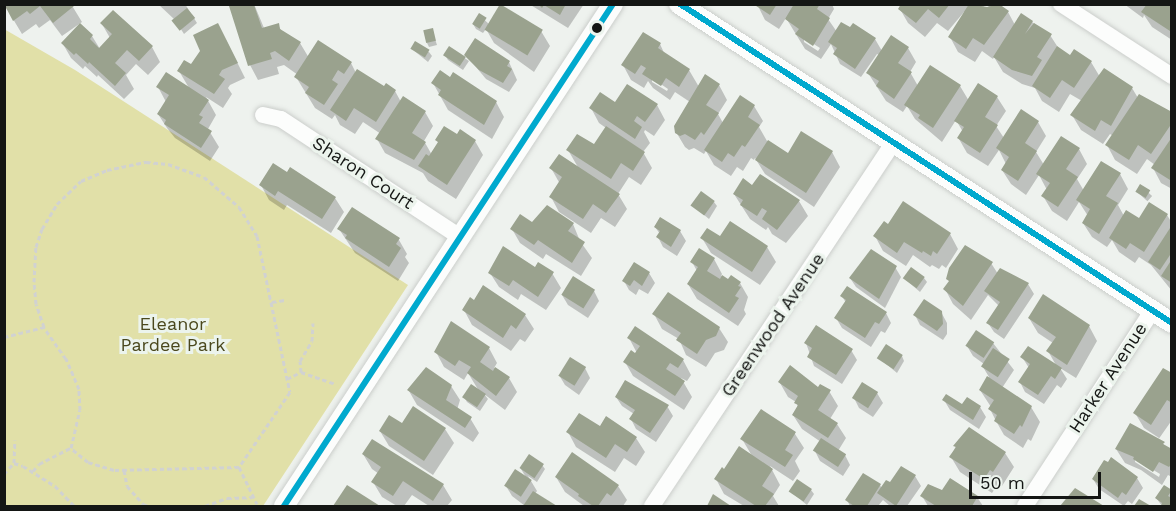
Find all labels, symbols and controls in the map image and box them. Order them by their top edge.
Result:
unlabelled marker [591,22,603,34]
street label: Sharon Court [308,132,418,214]
street label: Greenwood Avenue [717,249,829,401]
park label: Eleanor Pardee Park [120,314,226,356]
street label: Harker Avenue [1064,318,1152,438]
scale bar [972,460,1104,498]
text: 50 m [980,472,1025,493]

